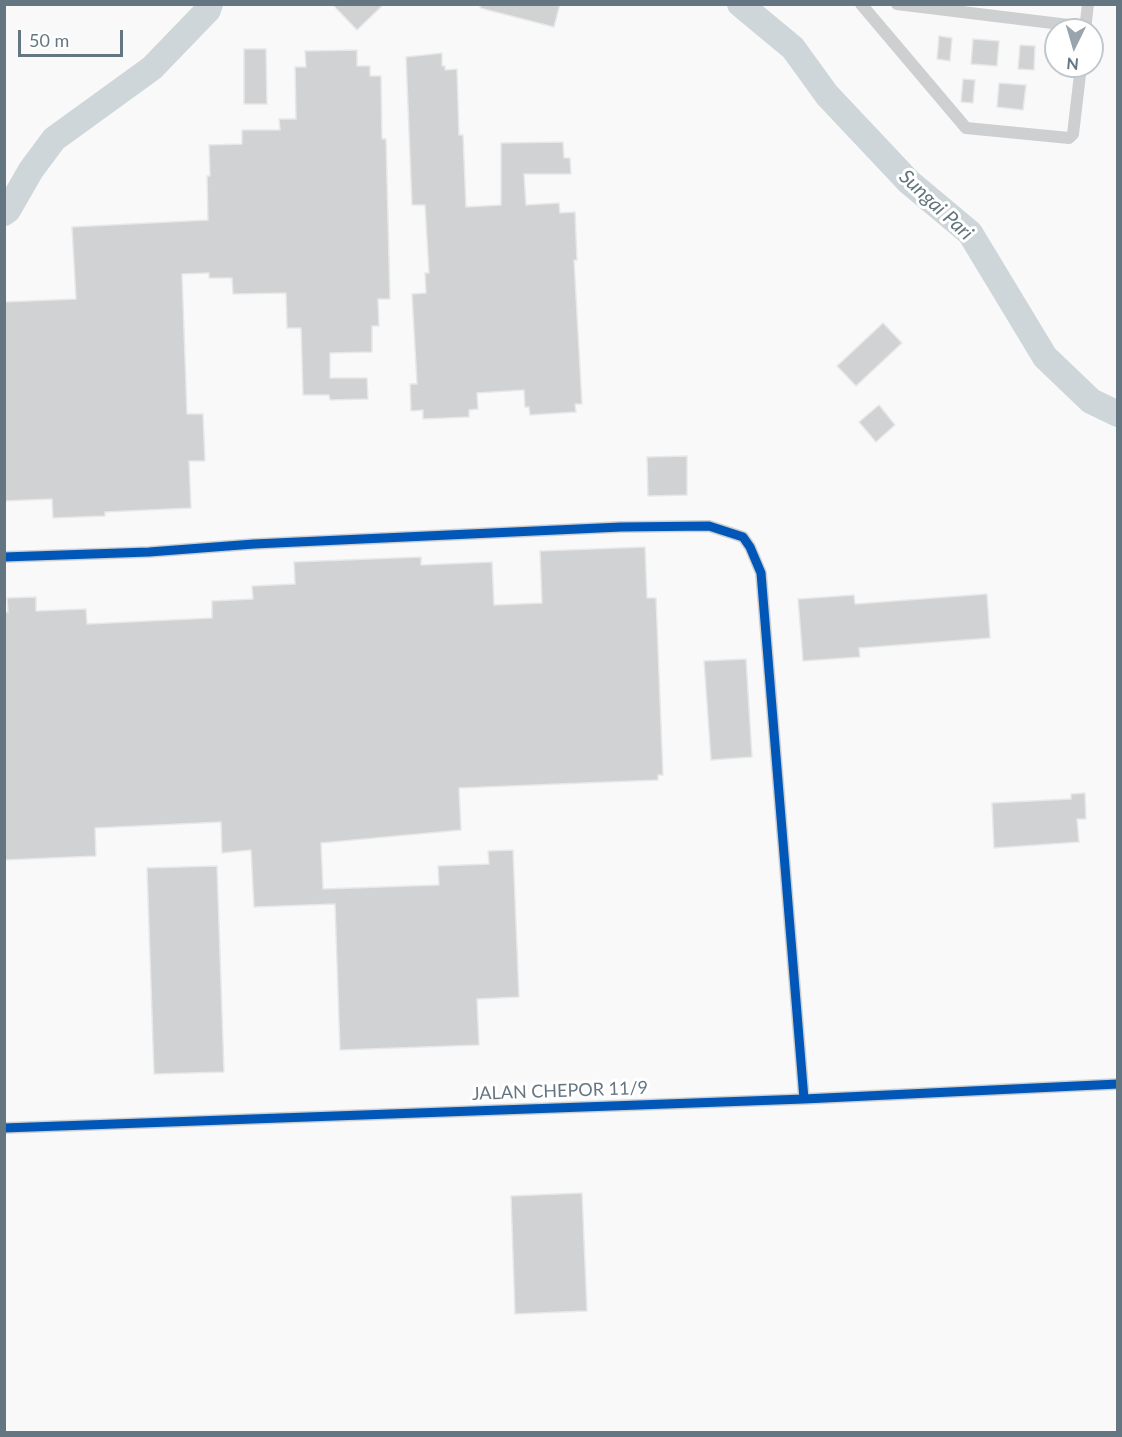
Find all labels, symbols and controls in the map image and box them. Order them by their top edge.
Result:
scale bar [21,18,126,56]
north arrow [1044,18,1104,78]
text: 50 m [29,29,69,51]
text: N [1066,54,1080,74]
water label: Sungai Pari [894,165,978,245]
street label: JALAN CHEPOR 11/9 [472,1077,648,1105]

